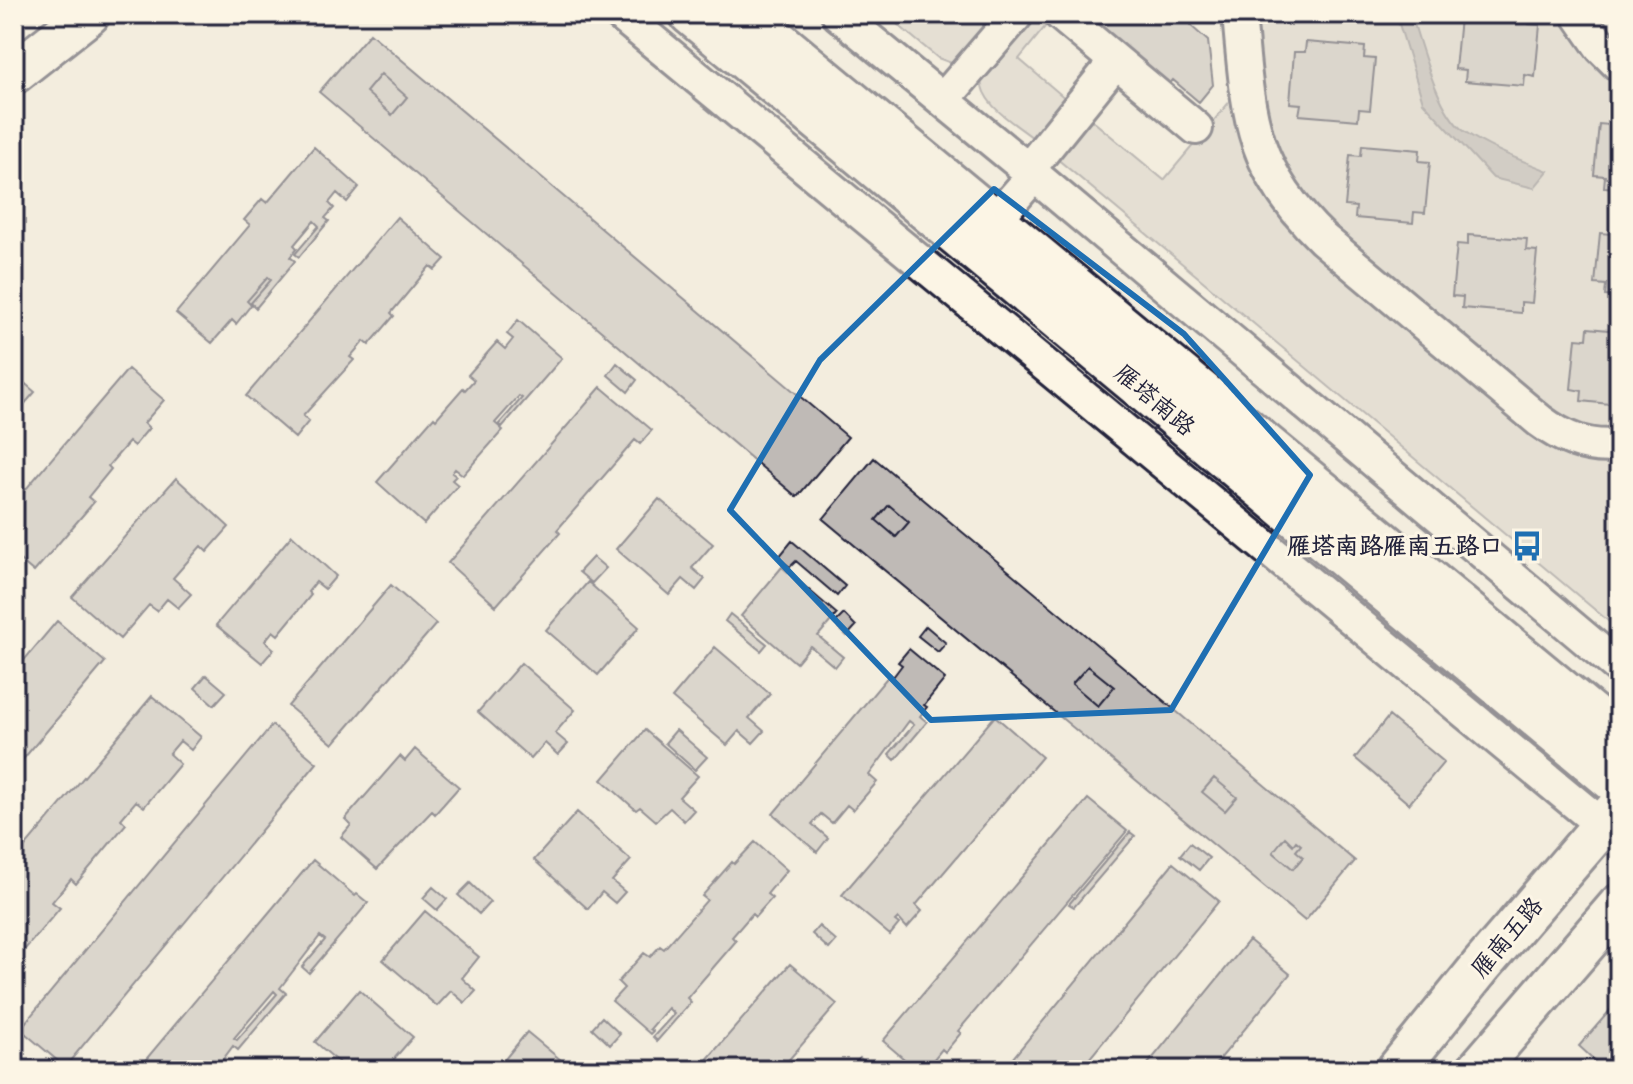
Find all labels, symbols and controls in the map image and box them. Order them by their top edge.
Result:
street label: 雁塔南路 [1109,357,1202,442]
bus stop icon: 雁塔南路雁南五路口 [1510,529,1544,563]
place label: 雁塔南路雁南五路口 [1287,530,1503,560]
street label: 雁南五路 [1464,890,1549,983]

